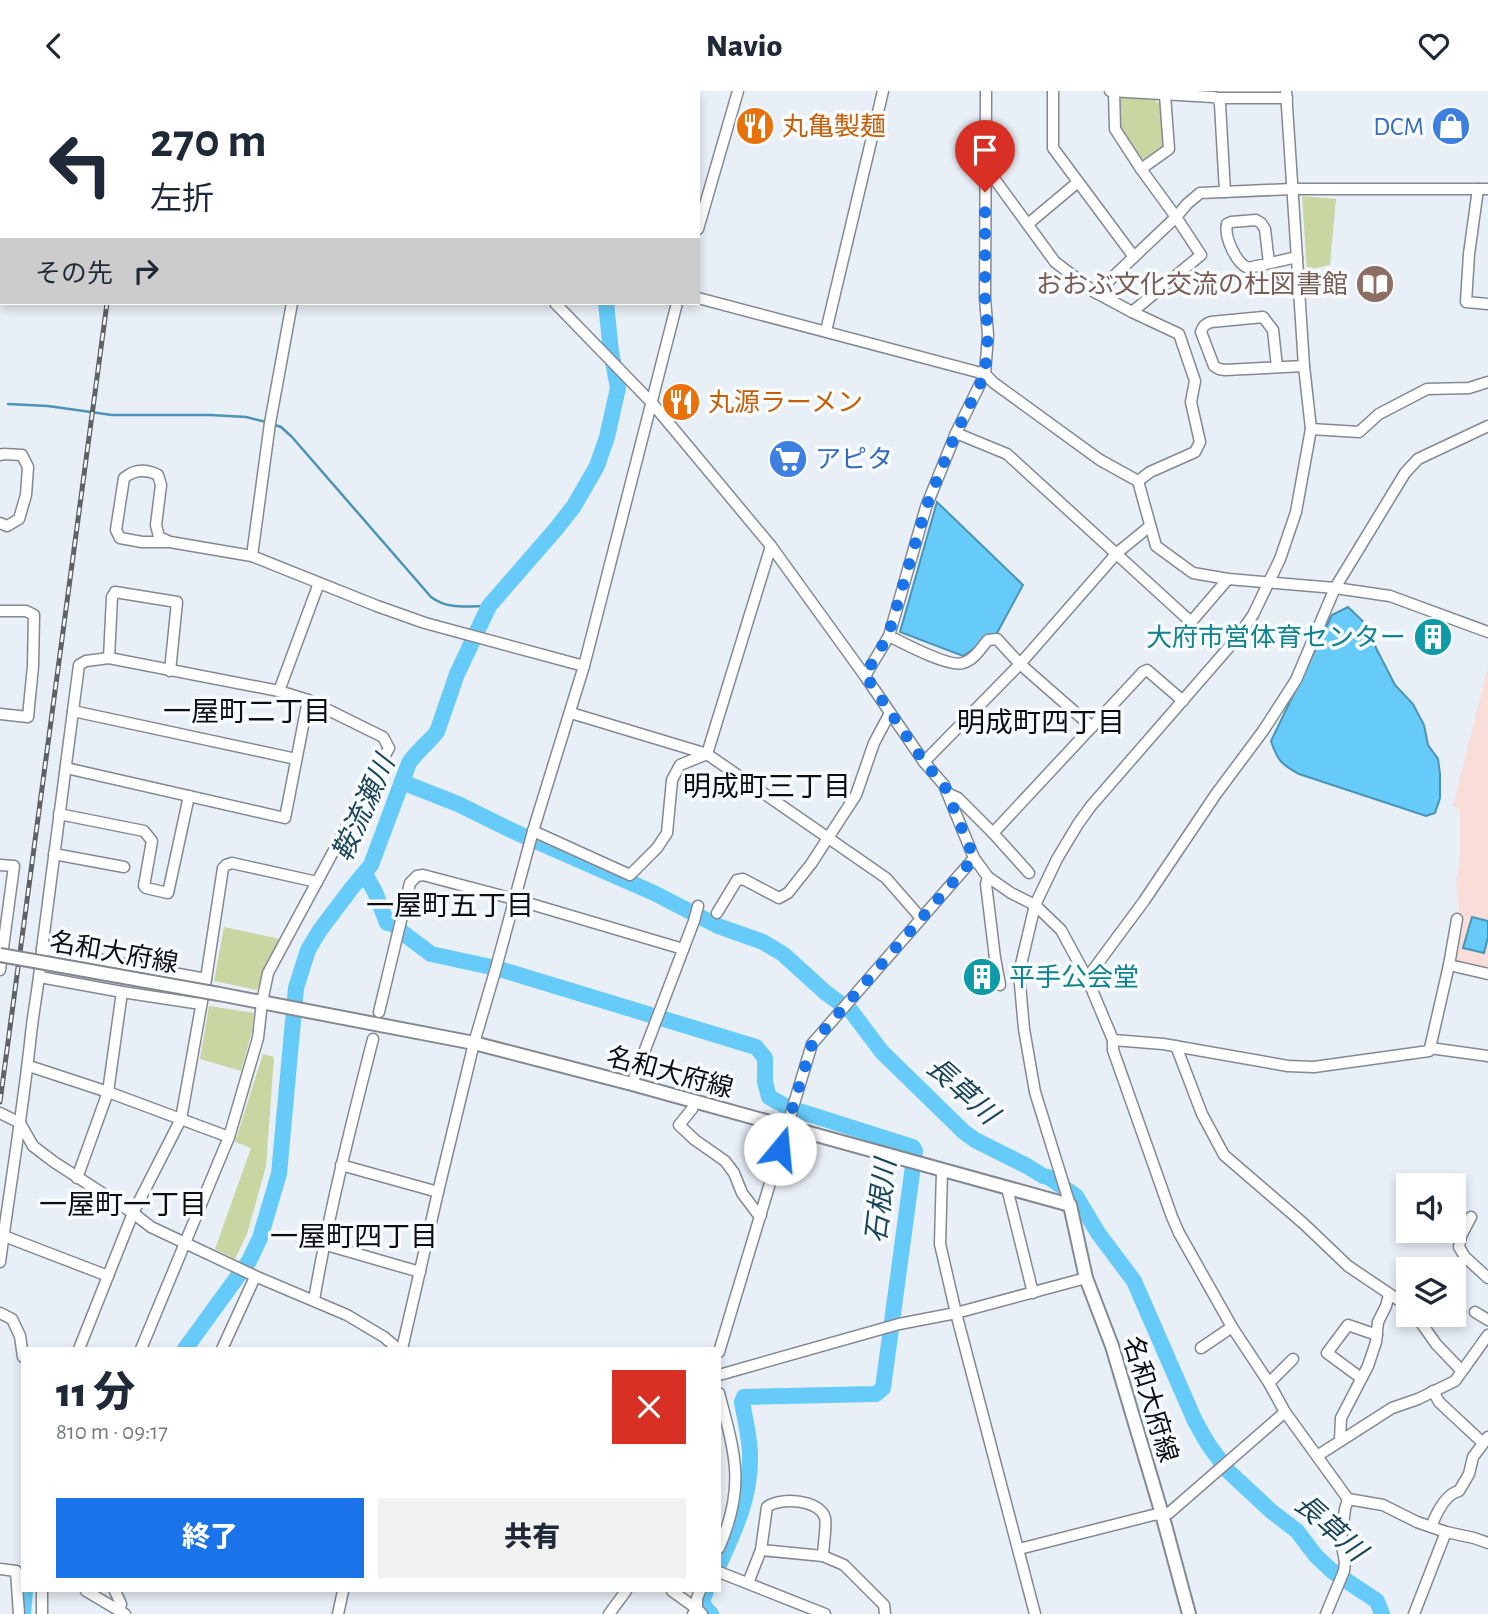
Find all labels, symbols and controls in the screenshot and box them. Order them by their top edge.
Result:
icon: back [35,27,73,65]
icon: heart [1415,27,1453,65]
text: Navio [706,30,782,62]
restaurant icon: 丸亀製麺 [734,105,776,147]
shop icon: DCM [1430,105,1472,147]
place label: 丸亀製麺 [782,113,886,140]
place label: DCM [1373,114,1424,140]
text: 270 m [150,117,267,166]
icon: left [35,119,126,210]
pin [955,120,1015,192]
icon: arrive [966,131,1004,169]
text: 左折 [150,183,214,215]
icon: right [127,252,165,290]
text: その先 [35,261,113,287]
library icon: おおぶ文化交流の杜図書館 [1354,263,1396,305]
place label: おおぶ文化交流の杜図書館 [1036,270,1348,298]
restaurant icon: 丸源ラーメン [660,381,702,423]
place label: 丸源ラーメン [708,389,863,416]
supermarket icon: アピタ [767,438,809,480]
place label: アピタ [815,446,893,473]
building icon: 大府市営体育センター [1412,616,1454,658]
place label: 大府市営体育センター [1146,624,1406,651]
district label: 一屋町二丁目 [163,698,331,727]
district label: 明成町四丁目 [957,708,1125,738]
water label: 鞍流瀬川 [327,748,402,866]
district label: 明成町三丁目 [683,772,851,802]
district label: 一屋町五丁目 [366,892,534,921]
street label: 名和大府線 [48,928,180,977]
building icon: 平手公会堂 [961,956,1003,998]
place label: 平手公会堂 [1009,964,1139,991]
street label: 名和大府線 [604,1043,736,1102]
water label: 長草川 [921,1051,1006,1132]
position arrow [743,1112,817,1186]
water label: 石根川 [861,1155,901,1245]
map controls [1396,1173,1466,1327]
button: sound [1396,1173,1466,1243]
district label: 一屋町一丁目 [39,1191,207,1220]
district label: 一屋町四丁目 [270,1223,438,1252]
button: layers [1396,1257,1466,1327]
street label: 名和大府線 [1119,1333,1182,1465]
button: close [612,1370,686,1444]
text: 11 分 [56,1372,135,1414]
text: 810 m · 09:17 [56,1421,168,1444]
water label: 長草川 [1289,1488,1374,1569]
button: 終了 [56,1498,364,1578]
button: 共有 [378,1498,686,1578]

